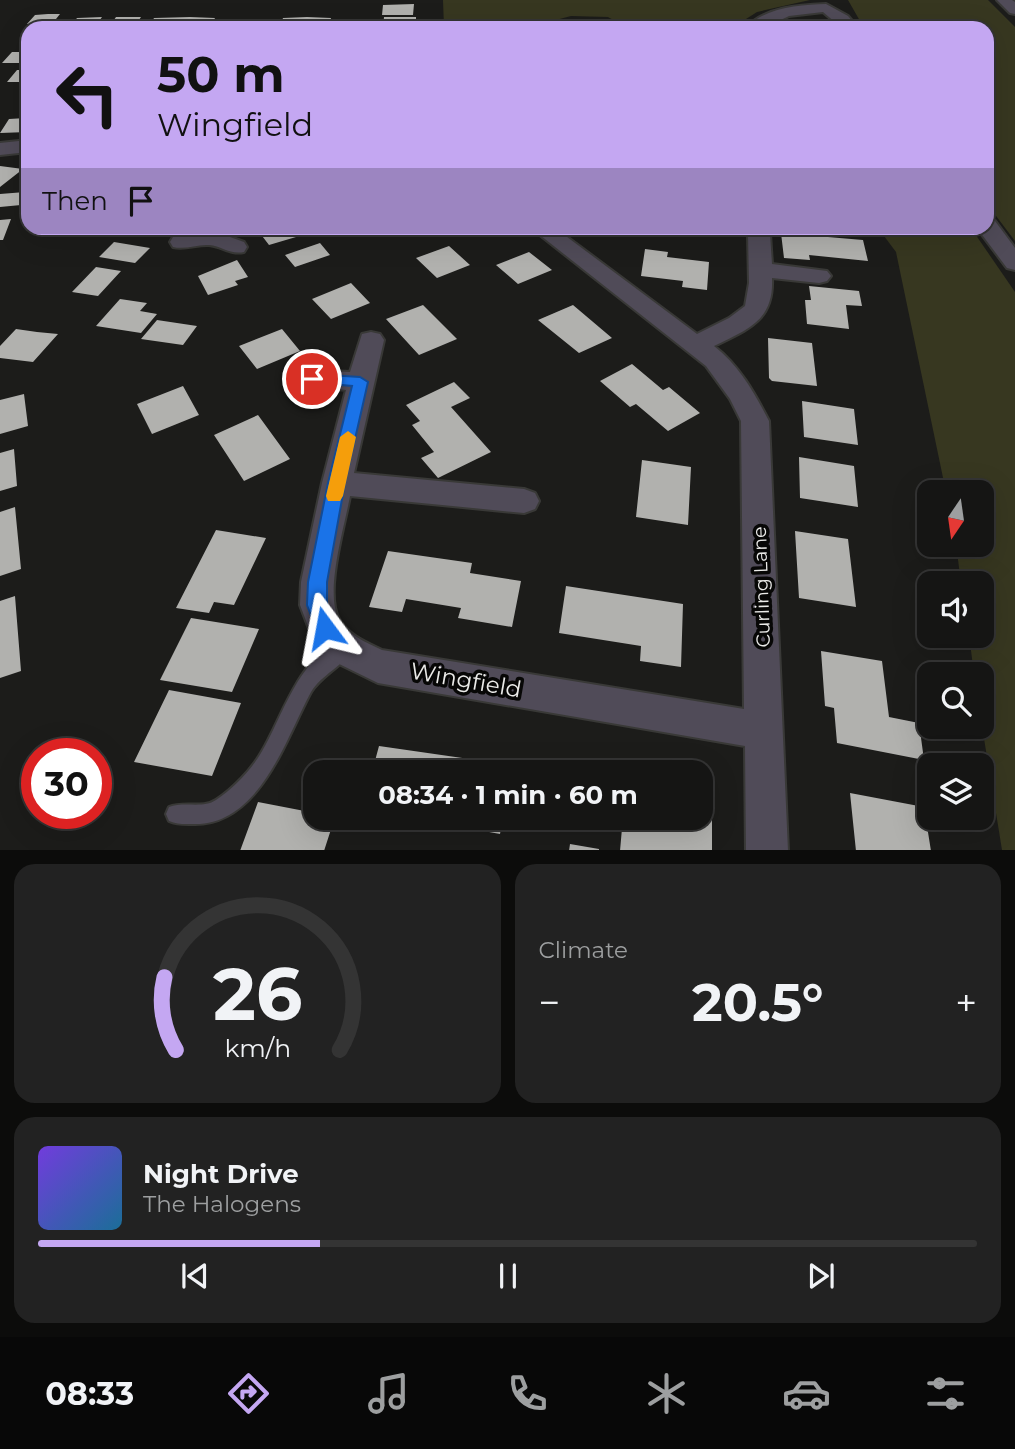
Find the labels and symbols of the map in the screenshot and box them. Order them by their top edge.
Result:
pin [282,349,342,409]
north arrow [917,480,994,556]
street label: Curling Lane [748,526,775,648]
position arrow [288,591,362,665]
street label: Wingfield [408,656,524,704]
speed limit sign: 30 [21,738,112,829]

